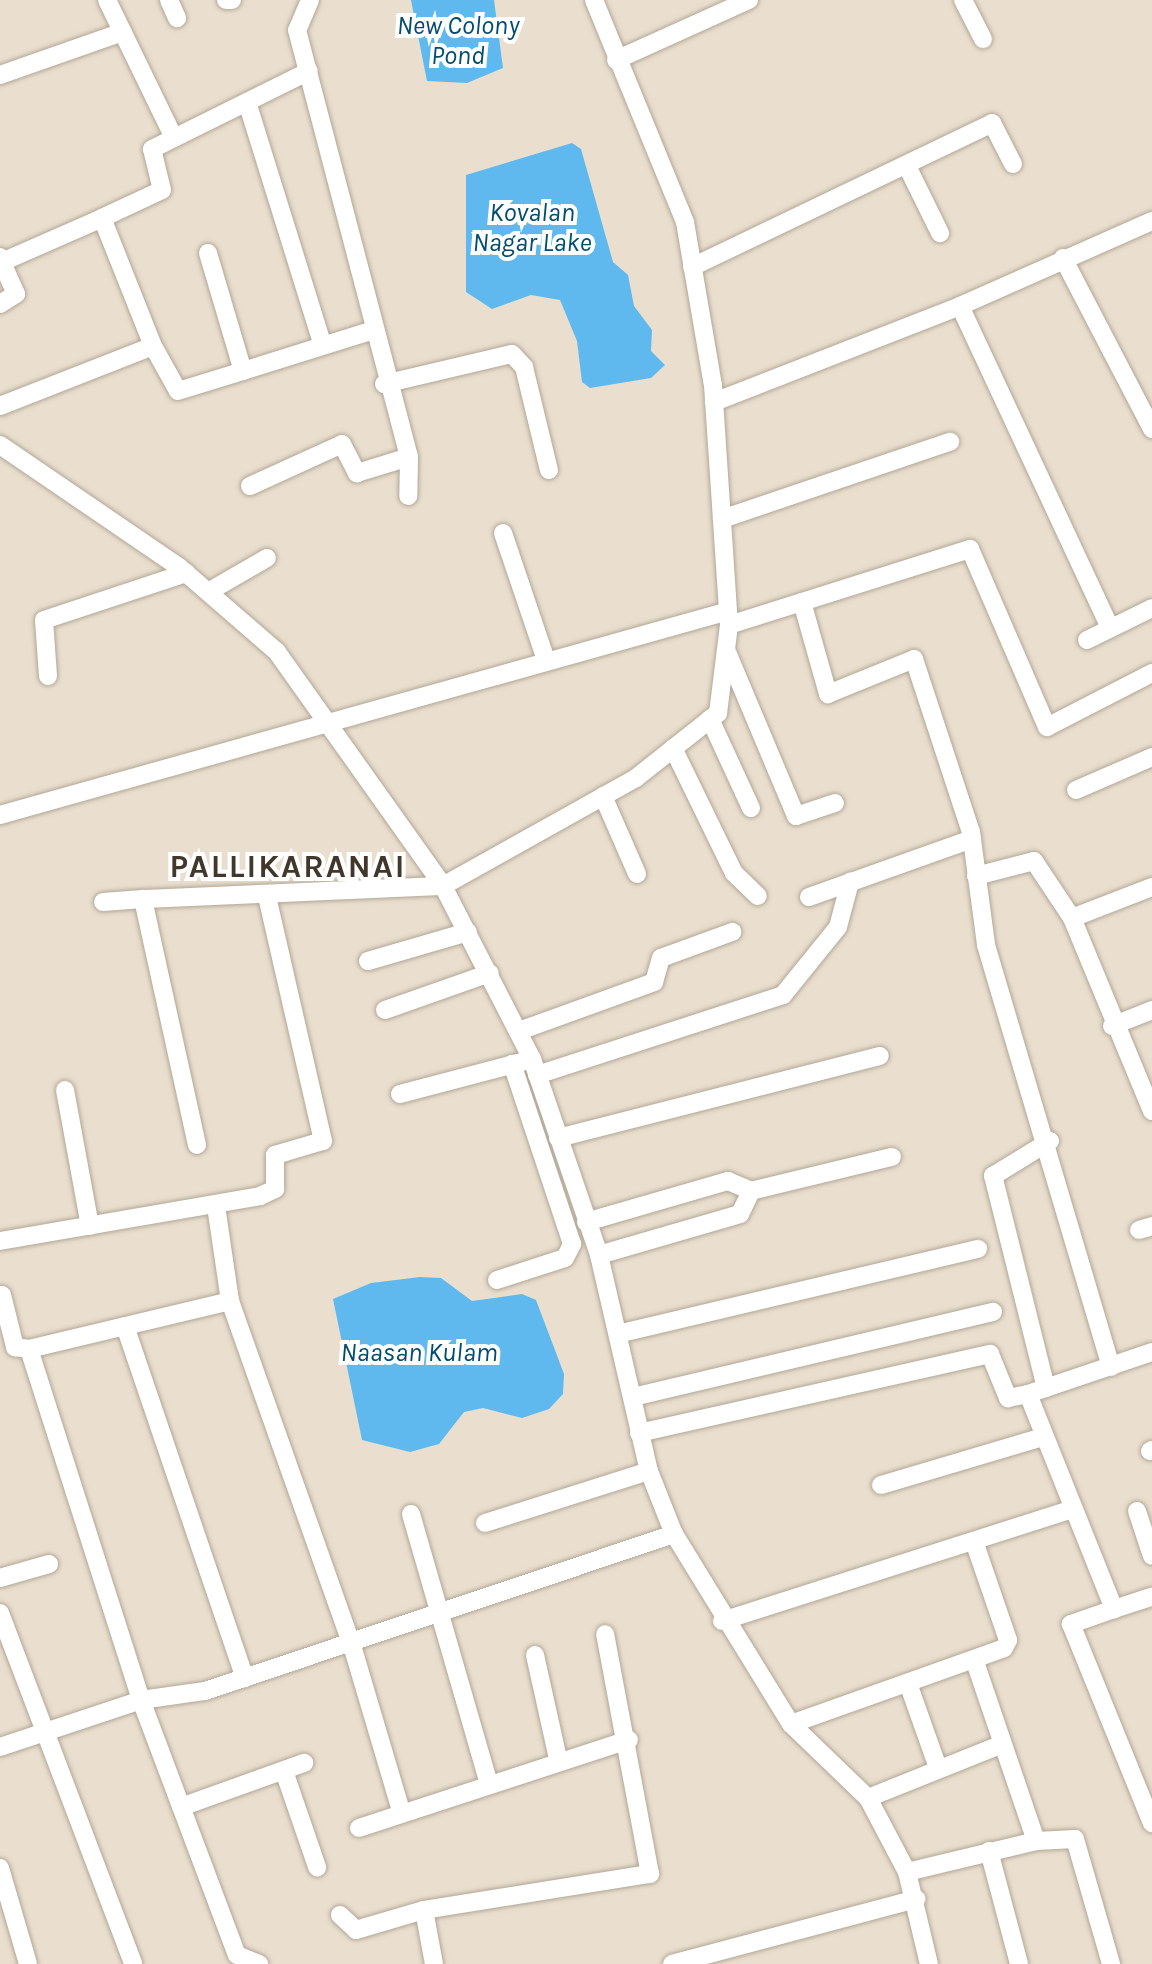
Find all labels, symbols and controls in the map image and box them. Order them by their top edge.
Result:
water label: New Colony Pond [397,10,519,72]
water label: Kovalan Nagar Lake [472,197,592,258]
district label: PALLIKARANAI [170,848,406,886]
water label: Naasan Kulam [340,1337,498,1369]

